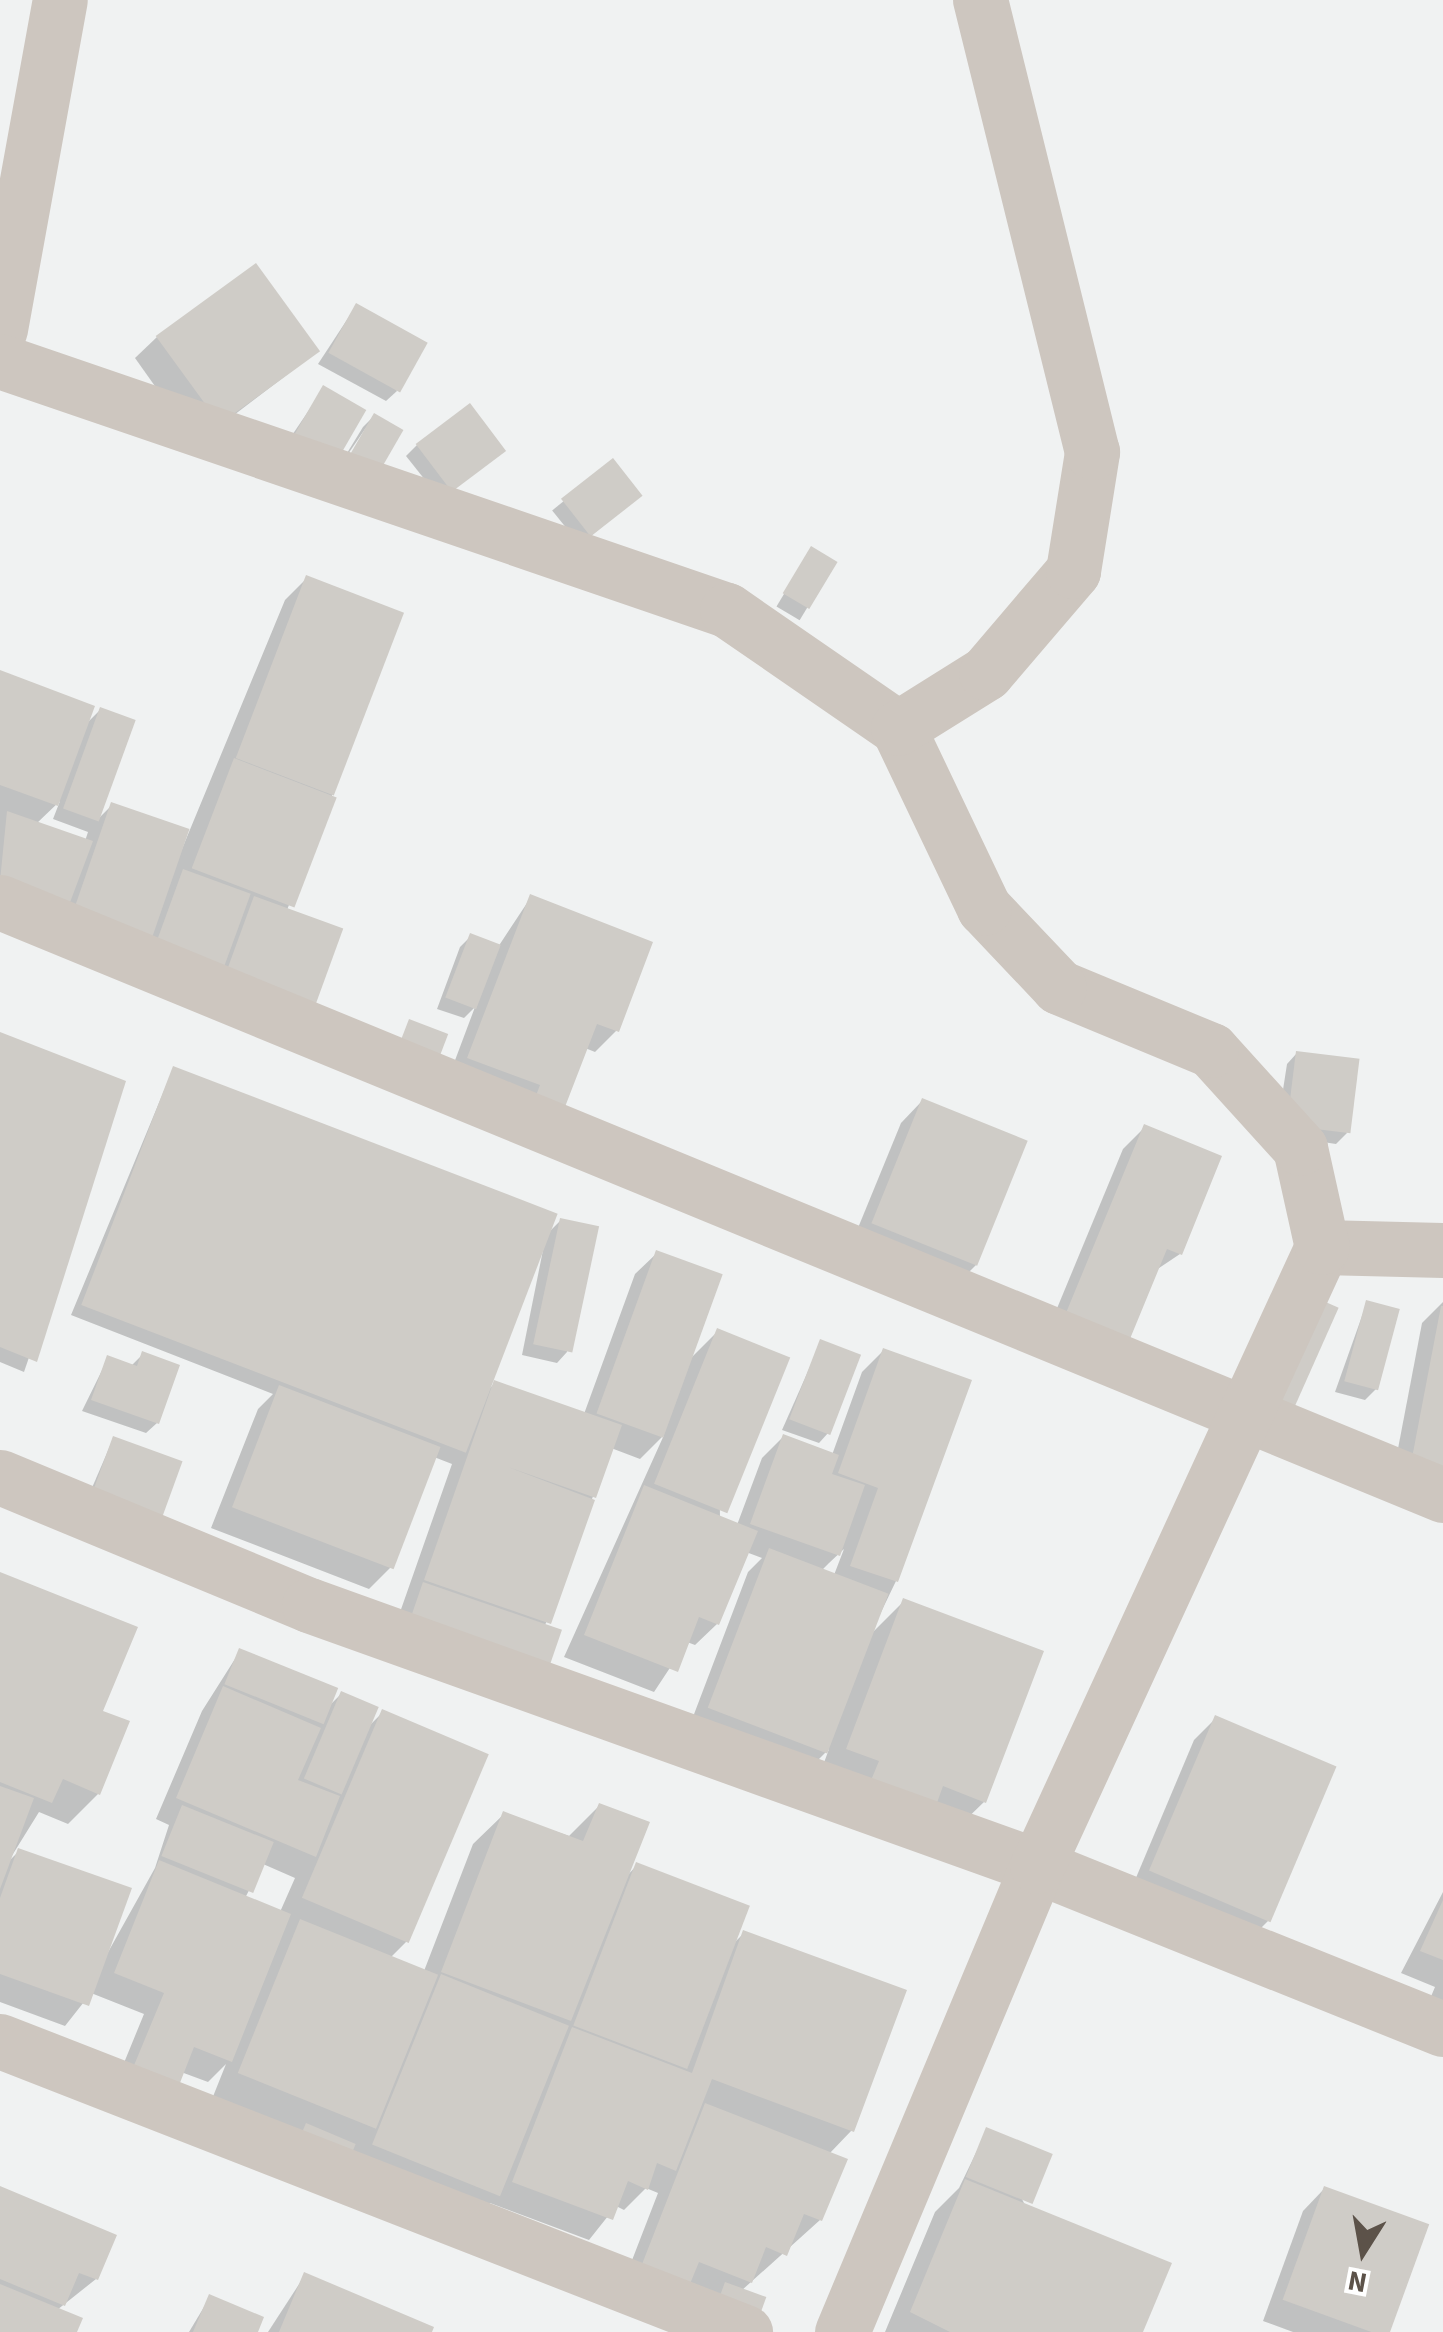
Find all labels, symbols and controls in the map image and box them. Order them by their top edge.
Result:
north arrow [1313,2202,1413,2302]
text: N [1344,2260,1370,2303]

